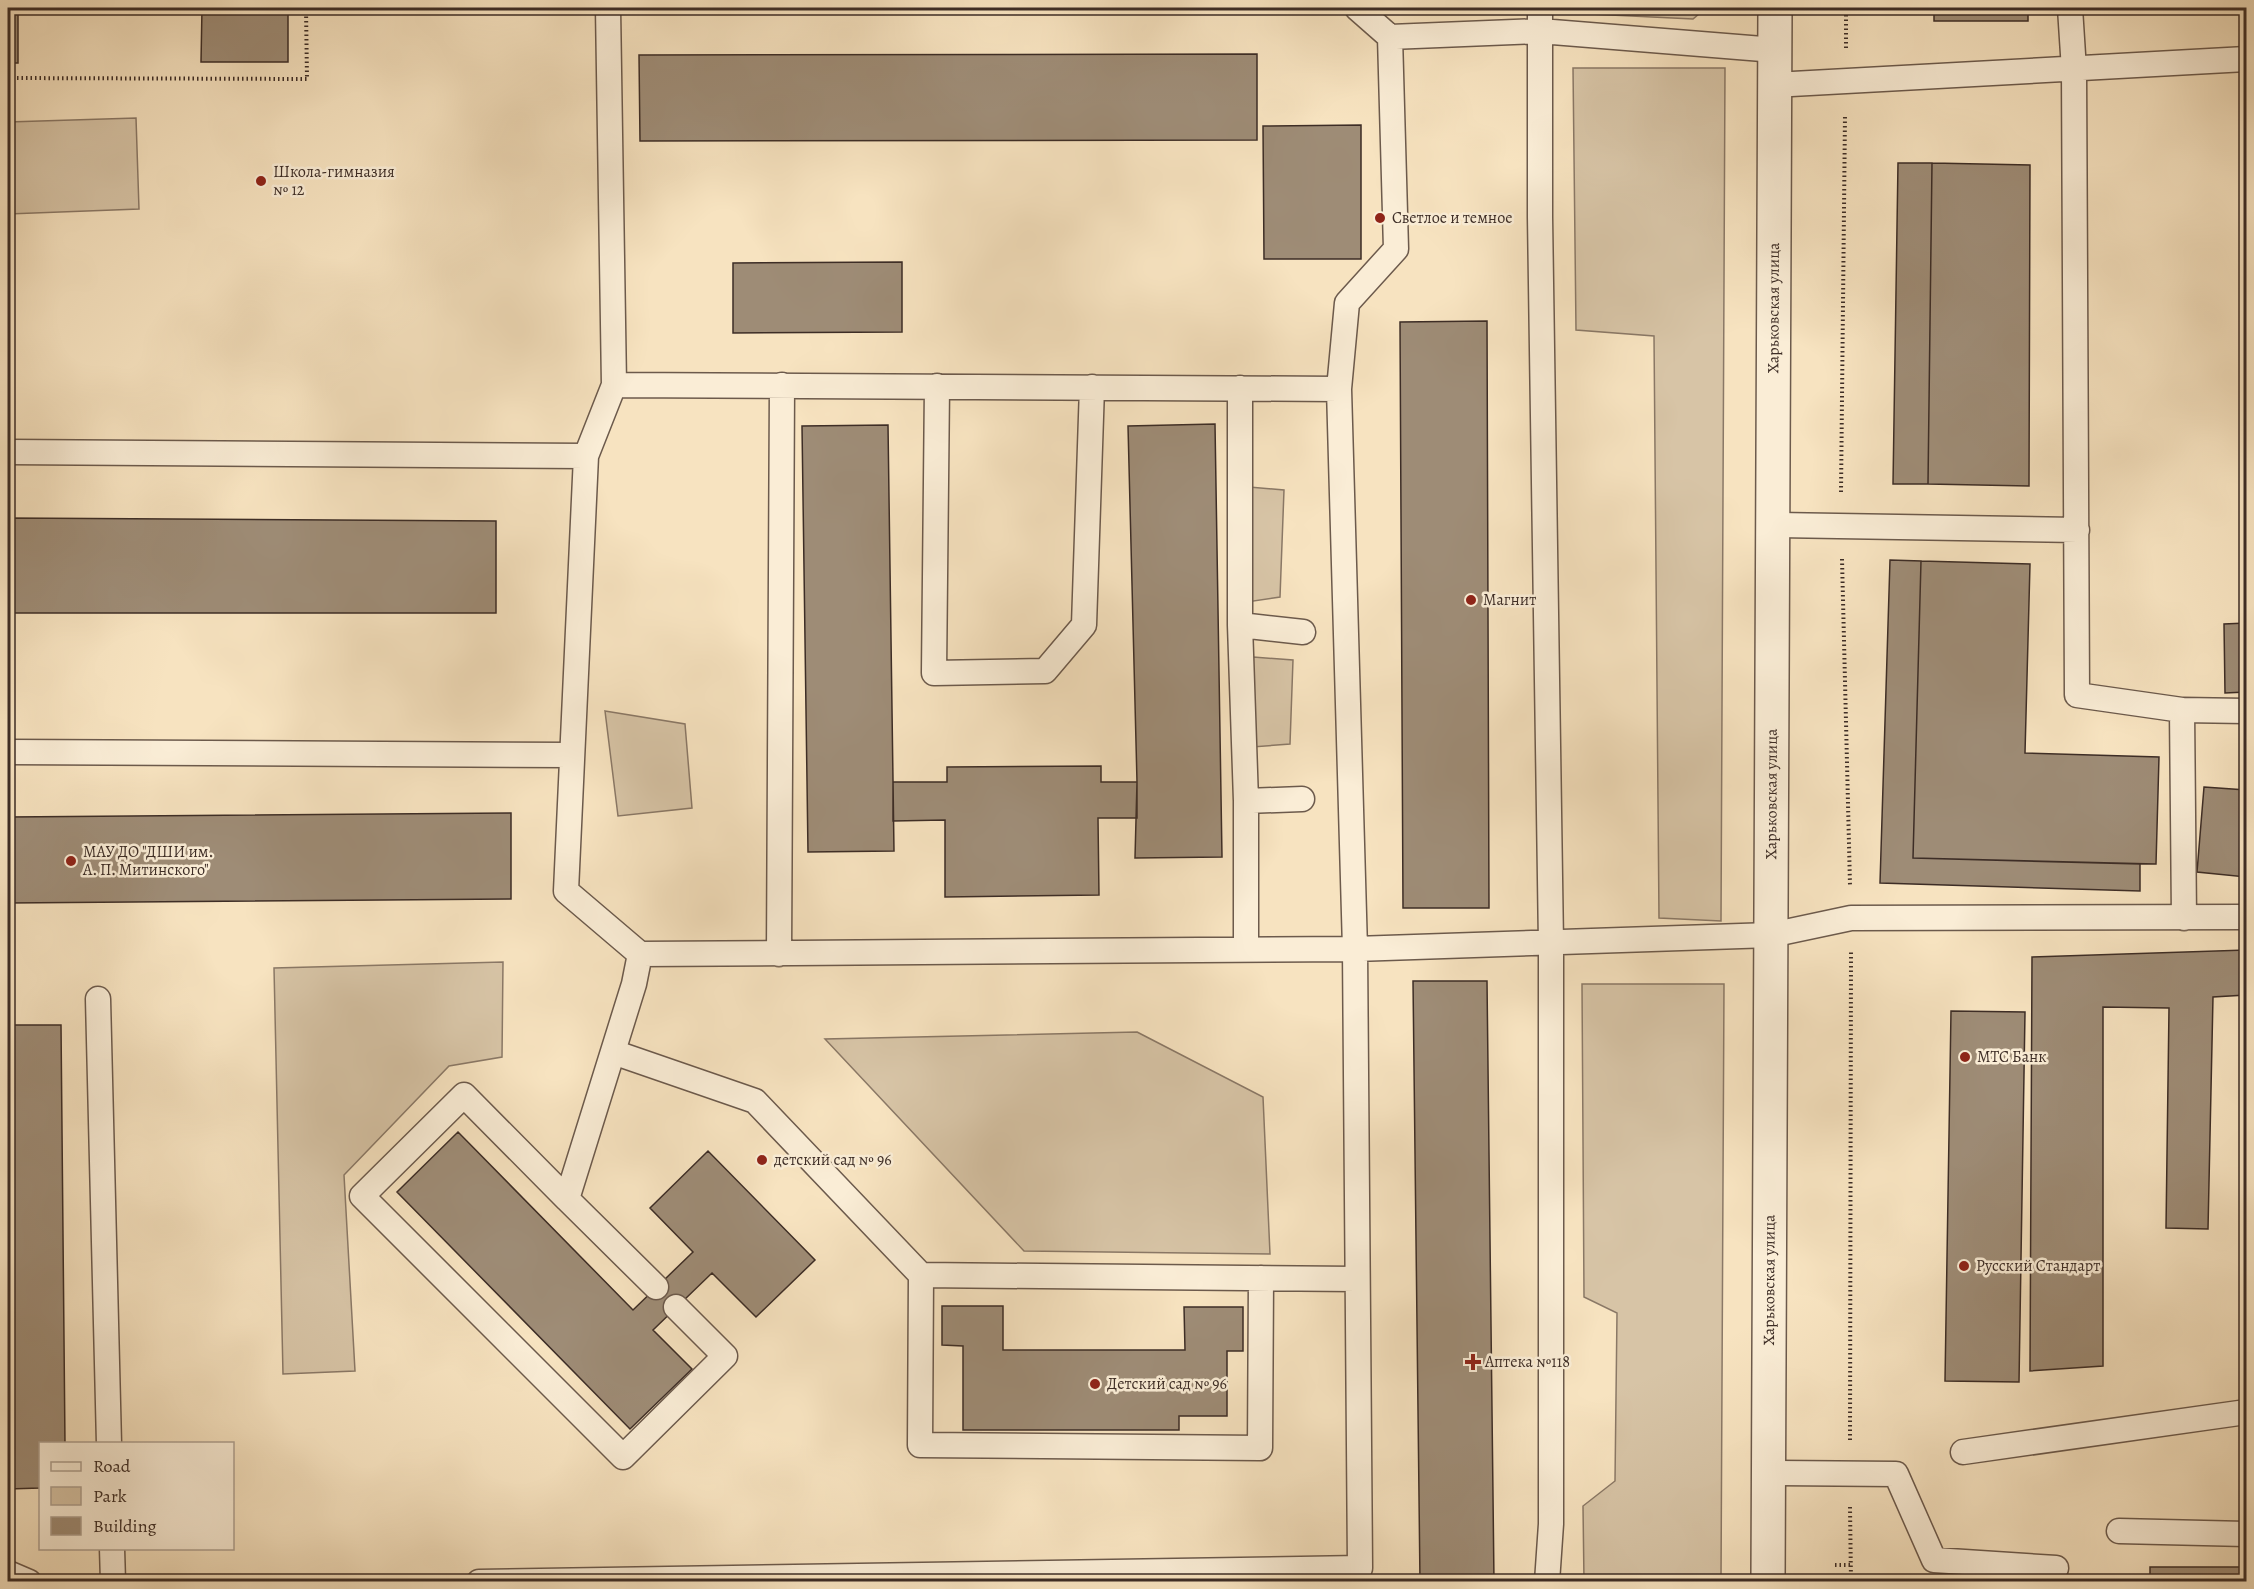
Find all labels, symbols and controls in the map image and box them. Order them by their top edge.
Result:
place label: Школа-гимназия № 12 [273,161,395,201]
marker: Школа-гимназия № 12 [254,174,268,188]
place label: Светлое и темное [1392,207,1513,229]
marker: Светлое и темное [1373,211,1387,225]
street label: Харьковская улица [1762,242,1785,374]
place label: Магнит [1483,589,1536,611]
marker: Магнит [1464,593,1478,607]
street label: Харьковская улица [1760,728,1783,860]
place label: МАУ ДО "ДШИ им. А. П. Митинского" [82,841,213,881]
marker: МАУ ДО "ДШИ им. А. П. Митинского" [64,854,78,868]
place label: МТС Банк [1977,1046,2047,1068]
marker: МТС Банк [1958,1050,1972,1064]
place label: детский сад № 96 [773,1149,892,1171]
marker: детский сад № 96 [755,1153,769,1167]
street label: Харьковская улица [1758,1214,1781,1346]
place label: Русский Стандарт [1976,1255,2100,1277]
marker: Русский Стандарт [1957,1259,1971,1273]
place label: Аптека №118 [1484,1351,1570,1373]
marker: Аптека №118 [1466,1355,1480,1369]
place label: Детский сад № 96 [1107,1373,1227,1395]
marker: Детский сад № 96 [1088,1377,1102,1391]
legend [39,1442,234,1550]
text: Road [93,1454,131,1478]
text: Park [93,1484,127,1508]
text: Building [93,1514,157,1538]

